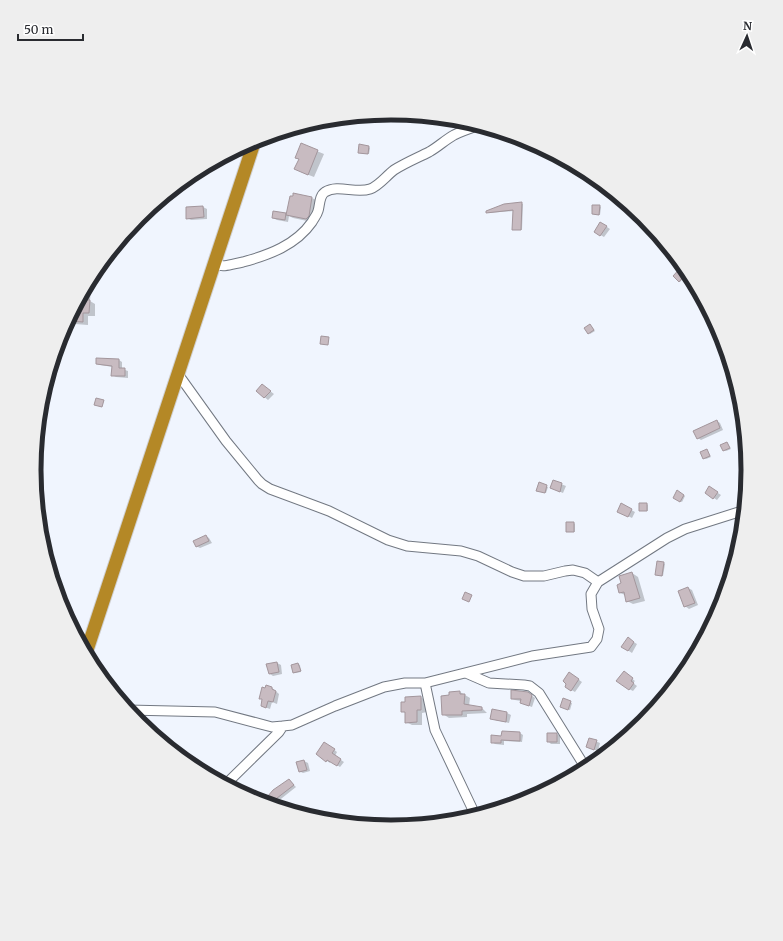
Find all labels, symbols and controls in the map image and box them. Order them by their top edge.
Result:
scale bar [18,16,83,42]
north arrow [727,16,767,56]
text: N [743,19,753,33]
text: 50 m [24,22,53,37]

